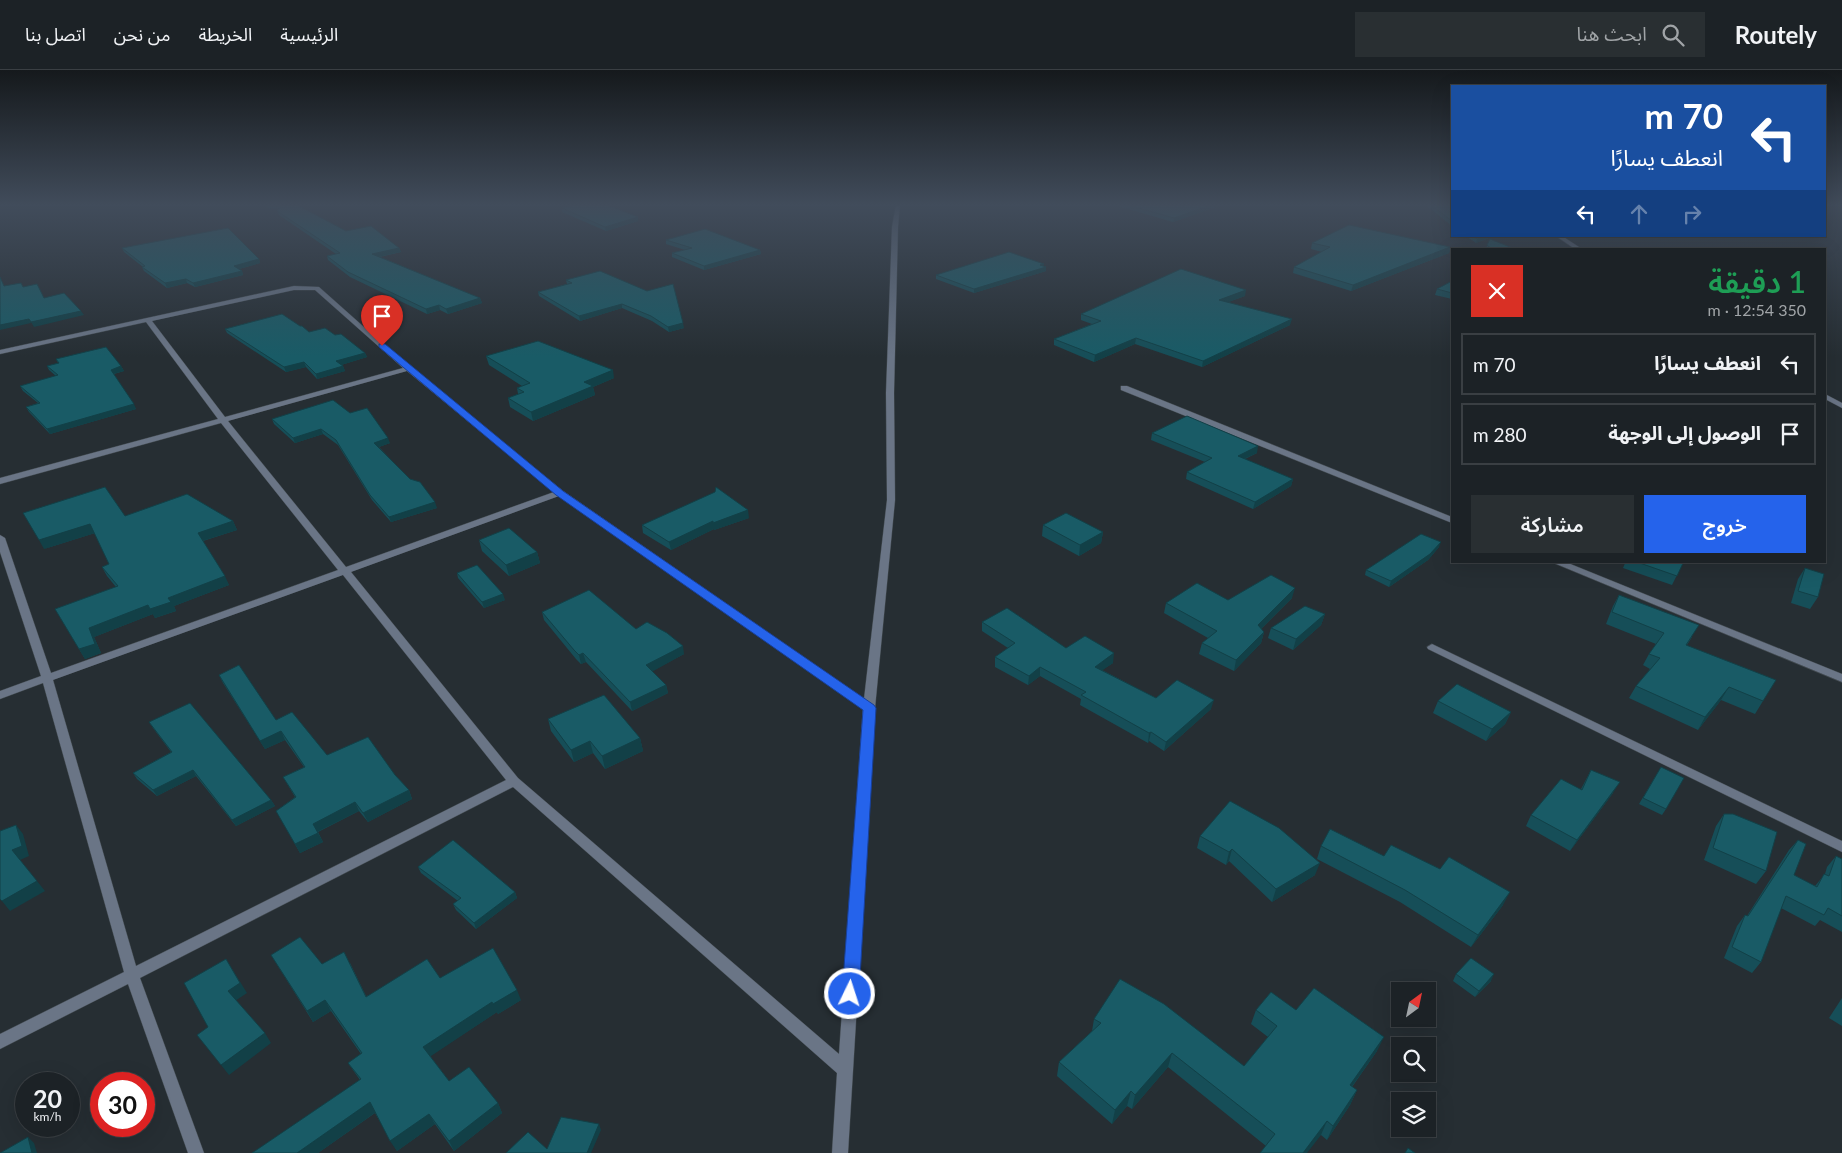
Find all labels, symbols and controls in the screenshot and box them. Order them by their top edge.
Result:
search box [1355,12,1705,57]
text: Routely [1735,20,1817,49]
icon: search [1659,21,1687,49]
text: ابحث هنا [1576,22,1647,45]
text: اتصل بنا [25,23,86,45]
text: من نحن [114,23,170,45]
text: الخريطة [198,23,252,45]
text: الرئيسية [280,23,338,45]
text: 70 m [1645,94,1723,136]
icon: left [1741,105,1806,170]
text: انعطف يسارًا [1611,144,1723,171]
icon: left [1572,200,1600,228]
icon: ahead [1625,200,1653,228]
icon: right [1678,200,1706,228]
text: 1 دقيقة [1708,263,1806,299]
button: close [1471,265,1523,317]
pin [361,295,403,346]
text: 350 m · 12:54 [1707,300,1806,319]
icon: arrive [368,302,396,330]
icon: left [1776,350,1804,378]
text: انعطف يسارًا [1654,351,1761,374]
text: 70 m [1473,353,1516,376]
icon: arrive [1776,420,1804,448]
text: الوصول إلى الوجهة [1608,421,1761,444]
text: 280 m [1473,423,1527,446]
button: مشاركة [1471,495,1634,553]
button: خروج [1644,495,1806,553]
position arrow [823,967,875,1019]
north arrow [1391,982,1436,1028]
map controls [1391,982,1436,1137]
button: search [1391,1037,1436,1082]
speed limit sign: 30 [90,1072,155,1137]
text: 20 [33,1083,62,1113]
button: layers [1391,1092,1436,1137]
text: km/h [33,1109,62,1124]

